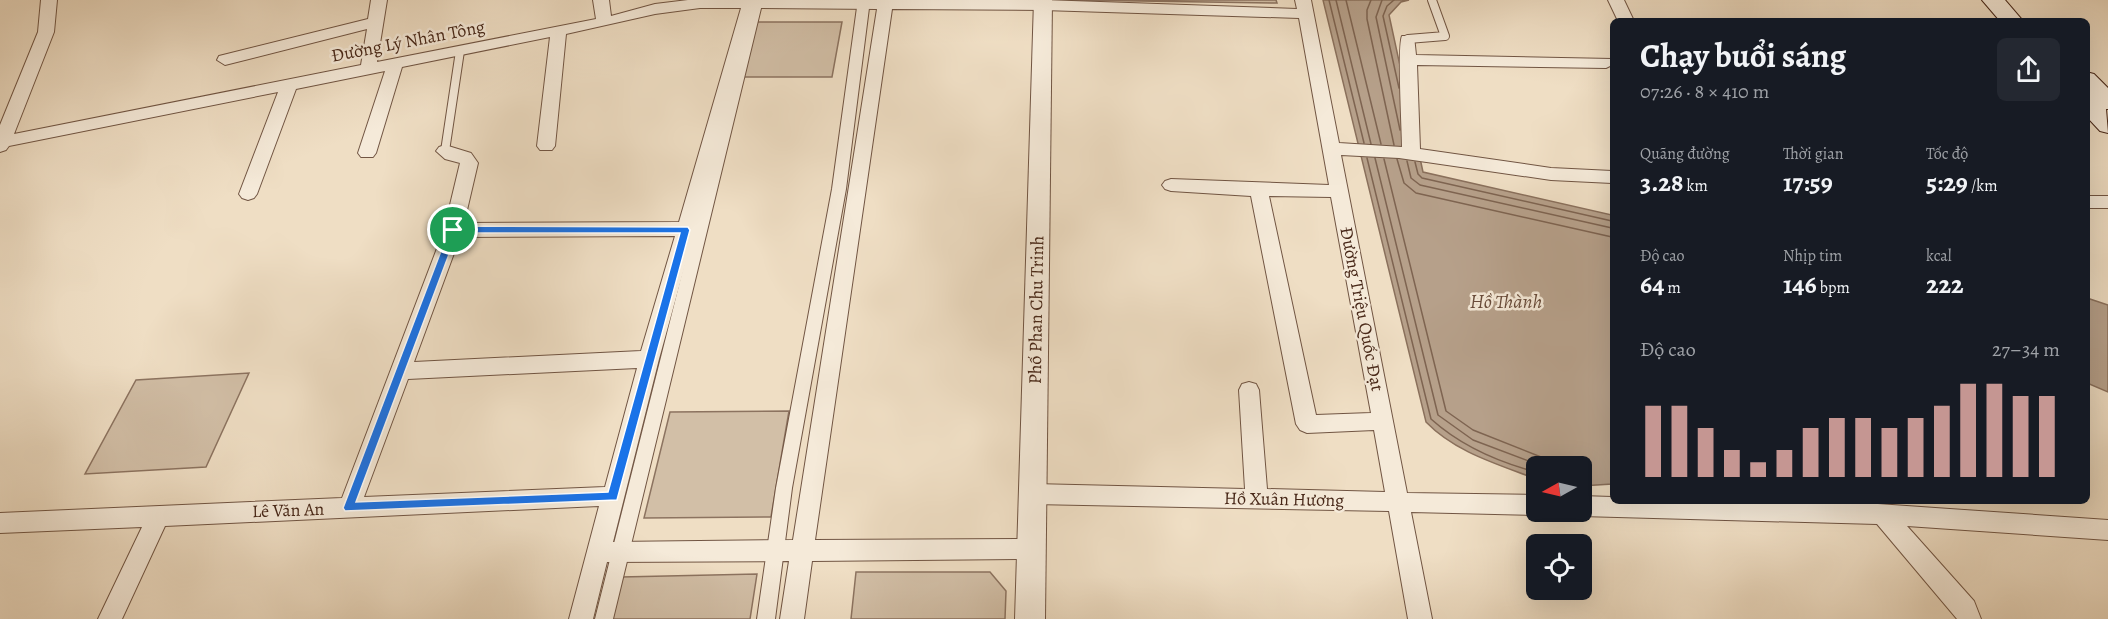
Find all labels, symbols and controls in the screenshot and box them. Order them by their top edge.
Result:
street label: Đường Lý Nhân Tông [329,14,487,68]
text: Chạy buổi sáng [1640,33,1846,78]
button: share [1997,38,2060,101]
text: 07:26 · 8 × 410 m [1640,78,1769,105]
text: Quãng đường [1640,143,1730,165]
text: Thời gian [1783,143,1844,165]
text: Tốc độ [1926,143,1968,165]
text: 3.28 [1640,165,1683,200]
text: 17:59 [1783,165,1833,200]
text: 5:29 [1926,165,1968,200]
text: km [1683,175,1708,197]
text: /km [1968,175,1998,197]
pin [427,204,478,255]
icon: arrive [436,213,469,246]
street label: Đường Triệu Quốc Đạt [1334,225,1390,393]
street label: Phố Phan Chu Trinh [1023,235,1049,384]
text: Độ cao [1640,245,1685,267]
text: Nhịp tim [1783,245,1842,267]
text: kcal [1926,245,1952,267]
text: 64 [1640,267,1664,302]
text: 146 [1783,267,1817,302]
text: 222 [1926,267,1964,302]
text: m [1664,277,1681,299]
text: bpm [1817,277,1850,299]
water label: Hồ Thành [1470,288,1542,315]
text: Độ cao [1640,336,1696,363]
text: 27–34 m [1992,336,2060,363]
north arrow [1526,456,1592,522]
map controls [1526,456,1592,600]
street label: Hồ Xuân Hương [1224,486,1344,512]
street label: Lê Văn An [252,497,325,523]
button: locate [1526,534,1592,600]

